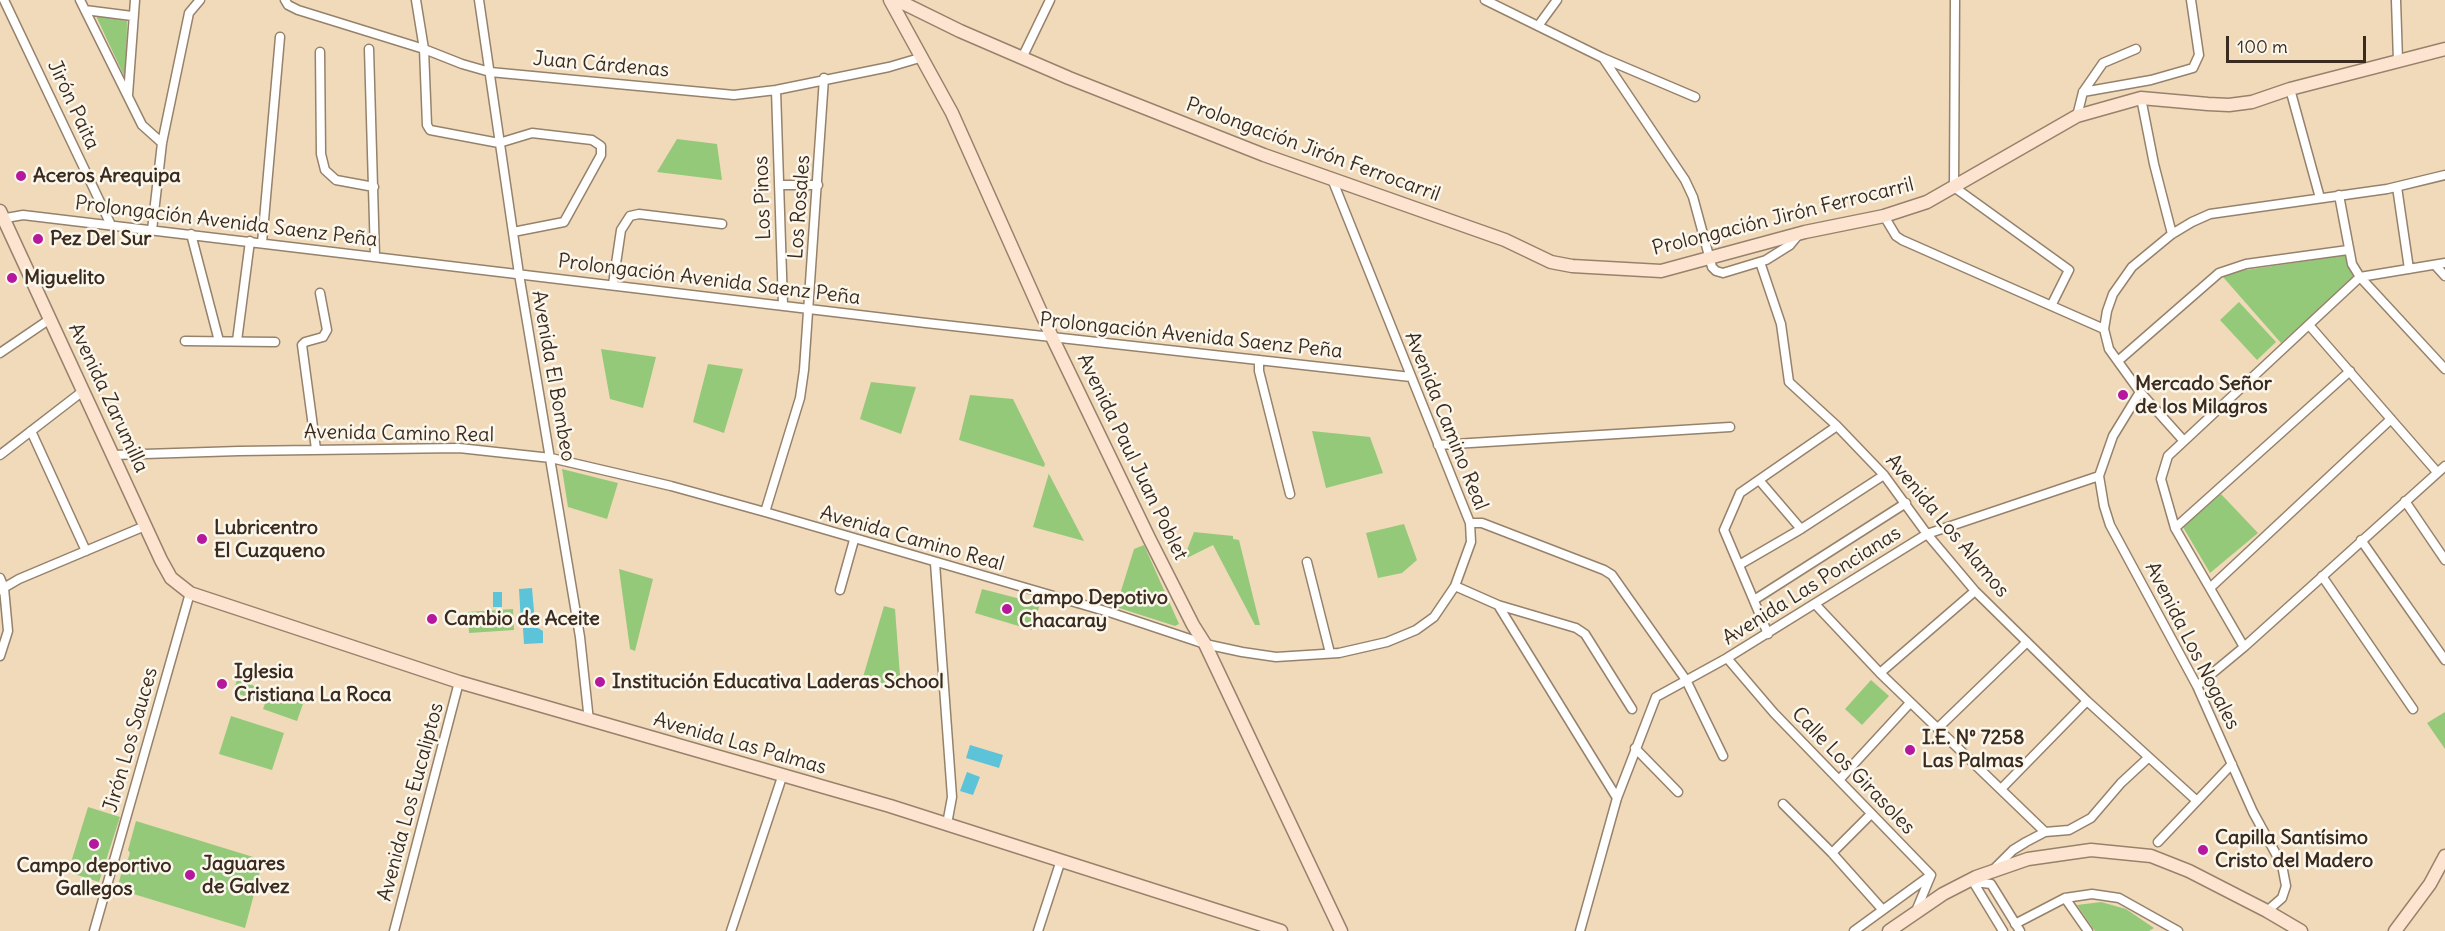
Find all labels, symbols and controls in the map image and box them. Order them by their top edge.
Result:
scale bar [2229,24,2368,62]
text: 100 m [2237,35,2288,58]
street label: Juan Cárdenas [532,47,670,83]
street label: Jirón Paita [42,56,104,154]
street label: Prolongación Jirón Ferrocarril [1183,93,1443,207]
street label: Los Rosales [784,154,816,260]
street label: Los Pinos [750,156,776,240]
place label: Aceros Arequipa [33,164,181,188]
marker: Aceros Arequipa [14,169,28,183]
street label: Prolongación Jirón Ferrocarril [1650,173,1916,261]
street label: Prolongación Avenida Saenz Peña [73,192,379,252]
place label: Pez Del Sur [50,227,152,251]
marker: Pez Del Sur [31,232,45,246]
street label: Prolongación Avenida Saenz Peña [556,250,862,310]
place label: Miguelito [24,266,105,290]
marker: Miguelito [5,271,19,285]
street label: Avenida El Bombeo [526,289,580,463]
street label: Prolongación Avenida Saenz Peña [1038,308,1344,364]
street label: Avenida Zarumilla [63,320,153,476]
street label: Avenida Camino Real [1399,328,1493,514]
street label: Avenida Paul Juan Poblet [1072,350,1192,564]
place label: Mercado Señor de los Milagros [2135,372,2272,419]
marker: Mercado Señor de los Milagros [2116,388,2130,402]
street label: Avenida Camino Real [304,420,494,448]
street label: Avenida Los Alamos [1880,450,2014,602]
street label: Avenida Camino Real [817,501,1007,577]
place label: Lubricentro El Cuzqueno [214,516,325,563]
street label: Avenida Las Poncianas [1718,521,1906,651]
marker: Lubricentro El Cuzqueno [195,532,209,546]
street label: Avenida Los Nogales [2139,558,2245,734]
place label: Campo Depotivo Chacaray [1019,586,1168,633]
marker: Campo Depotivo Chacaray [1000,602,1014,616]
place label: Cambio de Aceite [444,607,600,631]
marker: Cambio de Aceite [425,612,439,626]
place label: Iglesia Cristiana La Roca [234,660,391,707]
street label: Jirón Los Sauces [99,665,163,815]
place label: Institución Educativa Laderas School [612,670,944,694]
marker: Institución Educativa Laderas School [593,675,607,689]
marker: Iglesia Cristiana La Roca [215,677,229,691]
street label: Avenida Los Eucaliptos [373,700,449,904]
street label: Calle Los Girasoles [1786,702,1920,840]
street label: Avenida Las Palmas [651,708,829,780]
place label: I.E. N° 7258 Las Palmas [1922,726,2025,773]
marker: I.E. N° 7258 Las Palmas [1903,743,1917,757]
place label: Capilla Santísimo Cristo del Madero [2215,826,2373,873]
marker: Campo deportivo Gallegos [87,837,101,851]
marker: Capilla Santísimo Cristo del Madero [2196,843,2210,857]
place label: Jaguares de Galvez [202,852,290,899]
place label: Campo deportivo Gallegos [17,854,171,901]
marker: Jaguares de Galvez [183,868,197,882]

